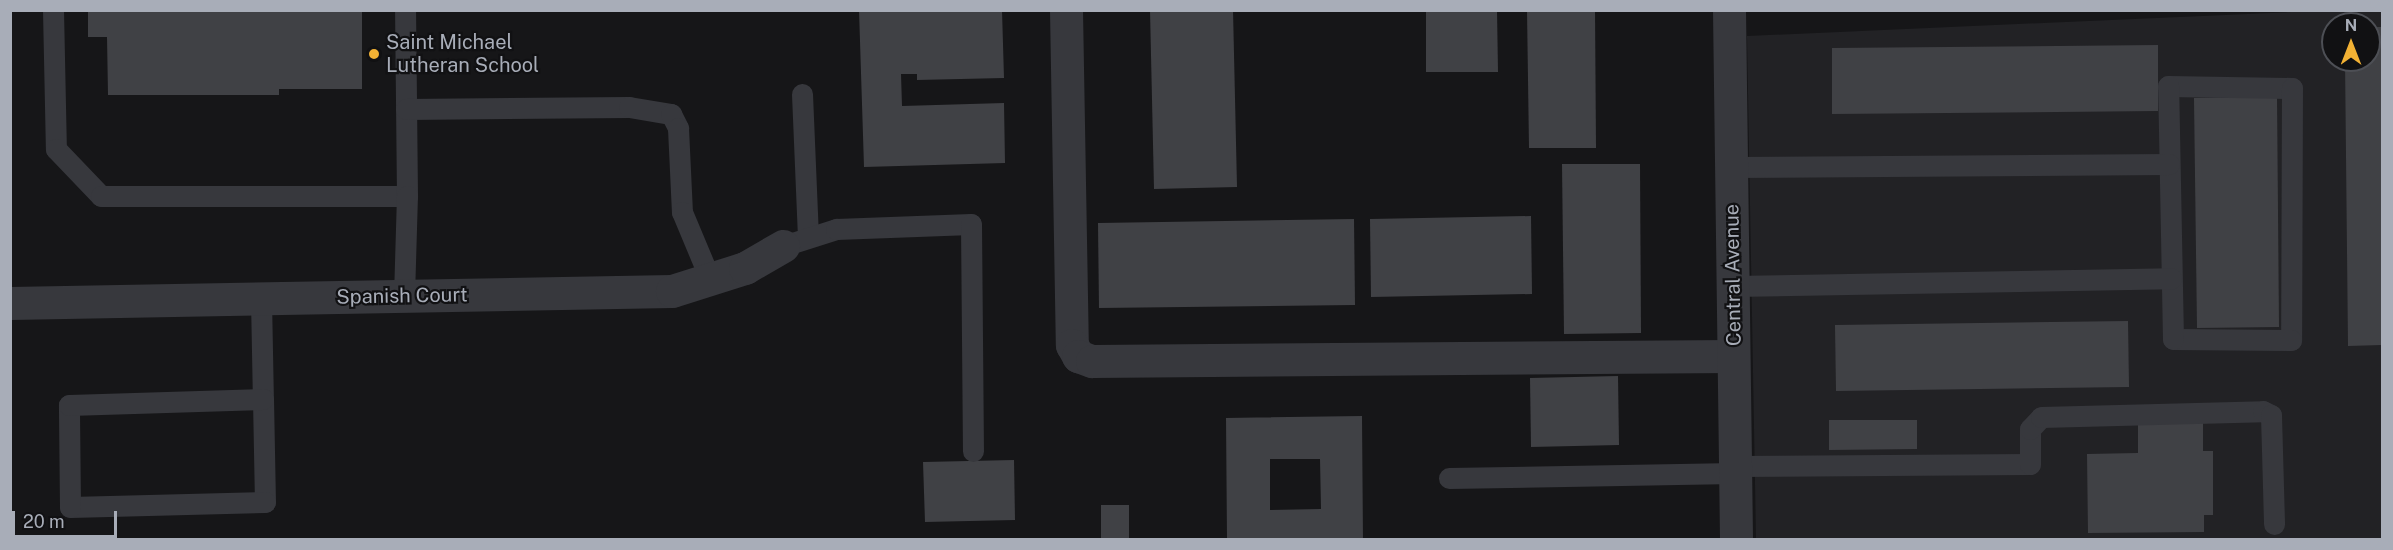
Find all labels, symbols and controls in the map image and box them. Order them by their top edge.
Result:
north arrow [2321,12,2381,72]
text: N [2345,16,2357,35]
place label: Saint Michael Lutheran School [386,30,539,77]
marker: Saint Michael Lutheran School [367,47,381,61]
street label: Central Avenue [1720,204,1746,346]
street label: Spanish Court [336,283,468,309]
scale bar [15,499,120,537]
text: 20 m [23,511,65,532]

